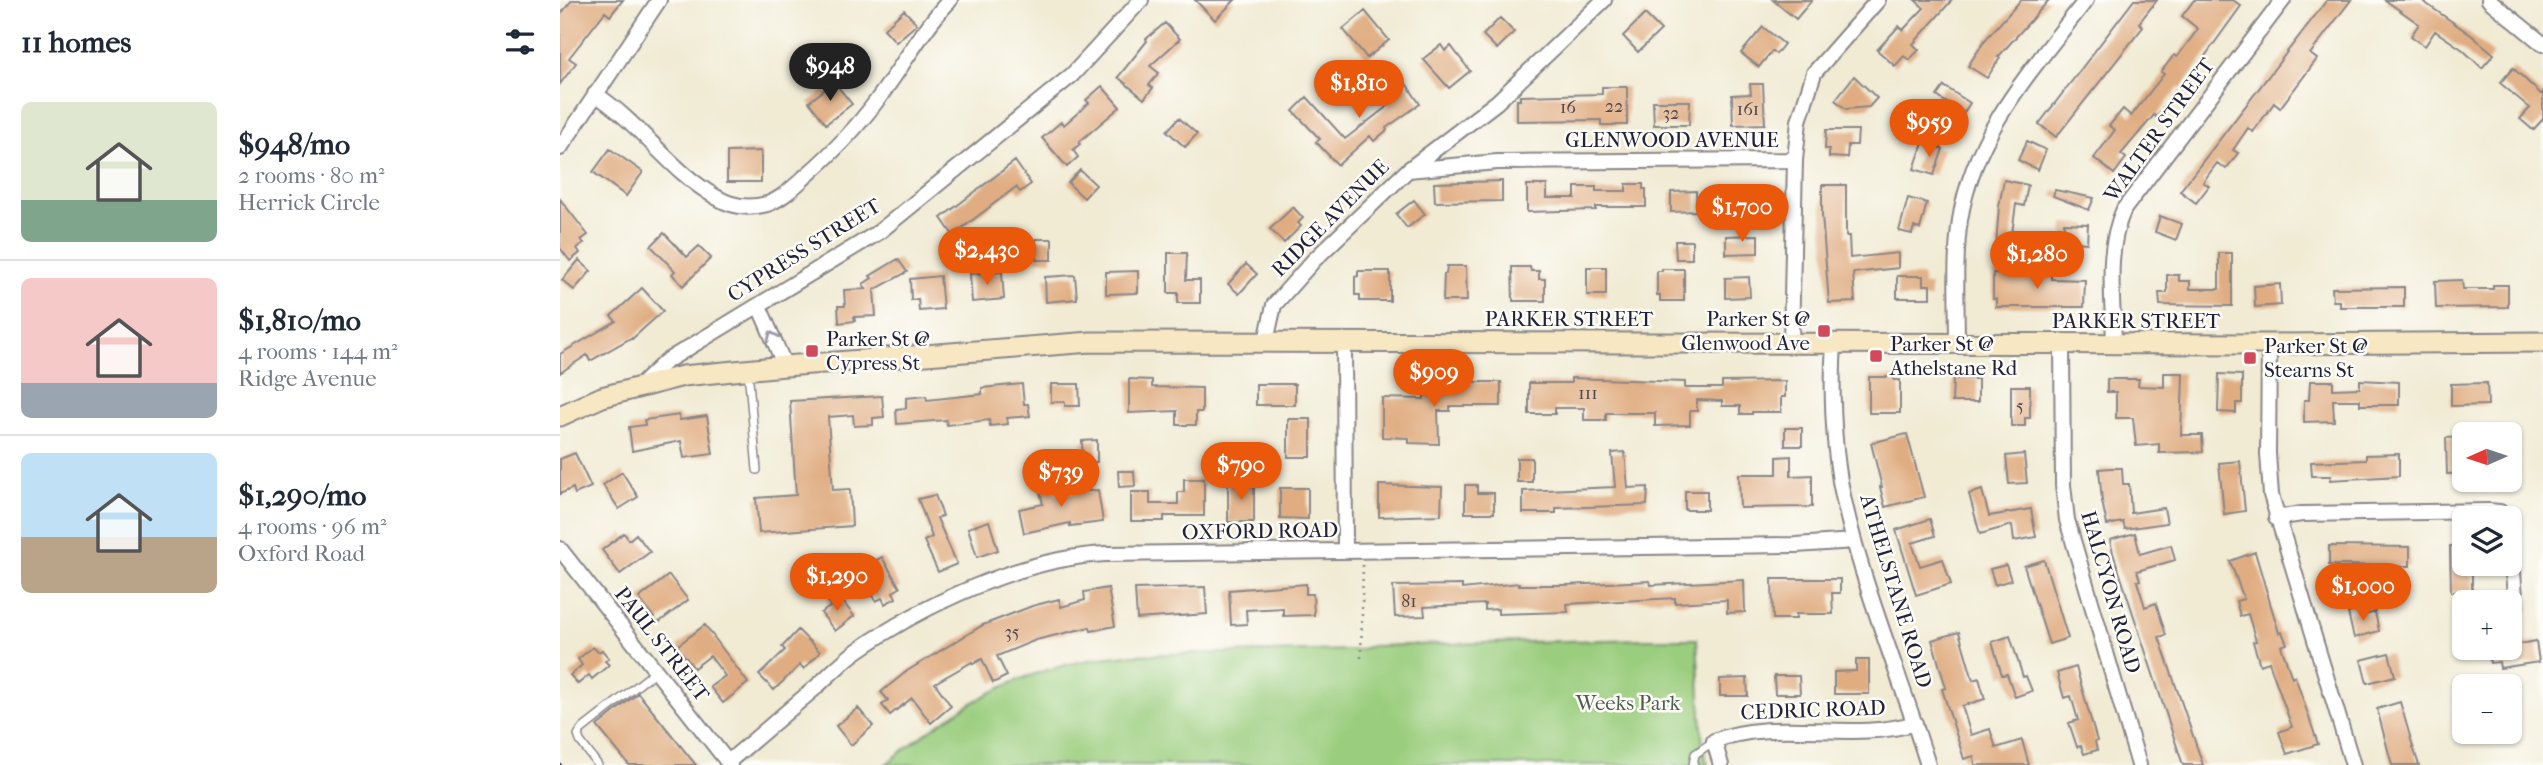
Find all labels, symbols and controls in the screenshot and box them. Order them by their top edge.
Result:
icon: filters [501,23,539,61]
text: 11 homes [21,25,131,60]
pin: $948 [789,43,871,103]
text: $948 [805,52,855,79]
street label: WALTER STREET [2098,53,2220,207]
pin: $1,810 [1302,60,1416,120]
text: $1,810 [1330,69,1388,96]
house number: 22 [1605,96,1623,117]
house number: 16 [1560,97,1576,118]
house number: 161 [1737,99,1759,120]
pin: $959 [1888,100,1970,159]
house number: 32 [1663,103,1679,124]
text: $959 [1906,108,1952,135]
text: $948/mo [238,127,350,162]
street label: GLENWOOD AVENUE [1565,128,1779,152]
icon: home [77,130,161,214]
street label: RIDGE AVENUE [1267,154,1394,281]
text: 2 rooms · 80 m² [238,162,385,189]
pin: $1,700 [1685,184,1799,244]
text: Herrick Circle [238,189,380,216]
street label: CYPRESS STREET [723,193,886,307]
text: $1,700 [1712,193,1772,220]
pin: $2,430 [930,228,1044,287]
pin: $1,280 [1980,232,2094,291]
text: $2,430 [954,236,1020,263]
text: $1,280 [2006,240,2068,267]
text: $1,810/mo [238,303,361,338]
icon: home [77,306,161,390]
street label: PARKER STREET [1485,307,1654,331]
place label: Parker St @ Glenwood Ave [1681,307,1810,355]
street label: PARKER STREET [2052,309,2221,333]
marker: Parker St @ Glenwood Ave [1816,323,1832,339]
place label: Parker St @ Cypress St [826,327,930,375]
one-way arrow [766,330,780,343]
place label: Parker St @ Athelstane Rd [1889,332,2018,380]
place label: Parker St @ Stearns St [2264,334,2368,382]
text: 4 rooms · 144 m² [238,338,398,365]
marker: Parker St @ Cypress St [804,343,820,359]
marker: Parker St @ Athelstane Rd [1868,348,1884,364]
pin: $909 [1393,350,1475,409]
marker: Parker St @ Stearns St [2242,350,2258,366]
text: $909 [1409,358,1459,385]
text: Ridge Avenue [238,365,377,392]
house number: 111 [1578,383,1598,404]
house number: 5 [2016,396,2024,417]
north arrow [2452,422,2522,492]
map controls [2452,422,2522,744]
pin: $790 [1200,442,1282,502]
pin: $739 [1020,449,1102,509]
text: $790 [1217,451,1265,478]
text: $739 [1038,458,1084,485]
text: $1,290/mo [238,478,366,513]
icon: home [77,481,161,565]
street label: ATHELSTANE ROAD [1855,490,1937,691]
button: layers [2452,506,2522,576]
street label: HALCYON ROAD [2076,508,2146,676]
text: 4 rooms · 96 m² [238,513,387,540]
street label: OXFORD ROAD [1182,518,1338,544]
text: Oxford Road [238,540,365,567]
pin: $1,290 [780,554,894,613]
text: $1,290 [806,562,868,589]
pin: $1,000 [2306,564,2420,623]
text: $1,000 [2331,572,2395,599]
street label: PAUL STREET [610,582,715,707]
button: + [2452,590,2522,660]
house number: 81 [1401,591,1417,612]
house number: 35 [1004,622,1020,643]
button: − [2452,674,2522,744]
park label: Weeks Park [1575,691,1681,715]
street label: CEDRIC ROAD [1740,695,1886,725]

